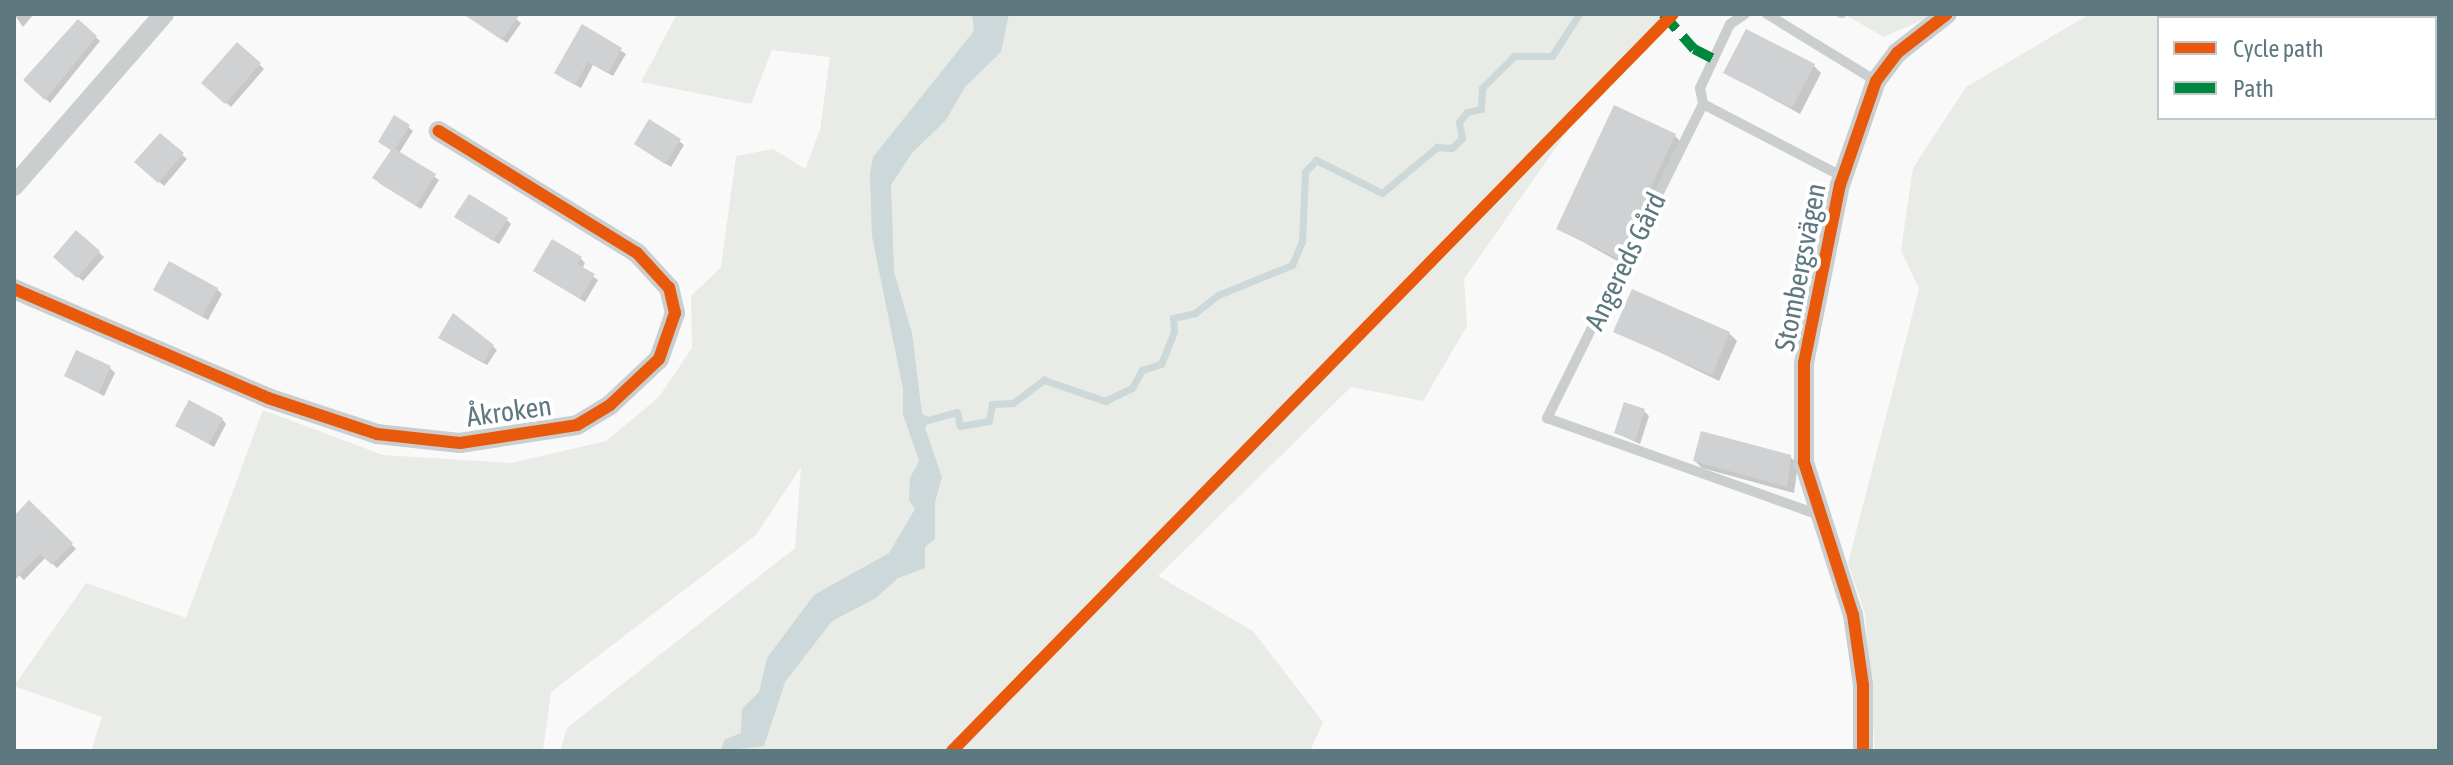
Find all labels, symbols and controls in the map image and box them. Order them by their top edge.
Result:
legend [2157,16,2437,120]
text: Cycle path [2233,35,2324,62]
text: Path [2233,75,2274,102]
street label: Stombergsvägen [1767,180,1833,354]
street label: Angereds Gård [1577,187,1673,335]
street label: Åkroken [464,388,554,434]

